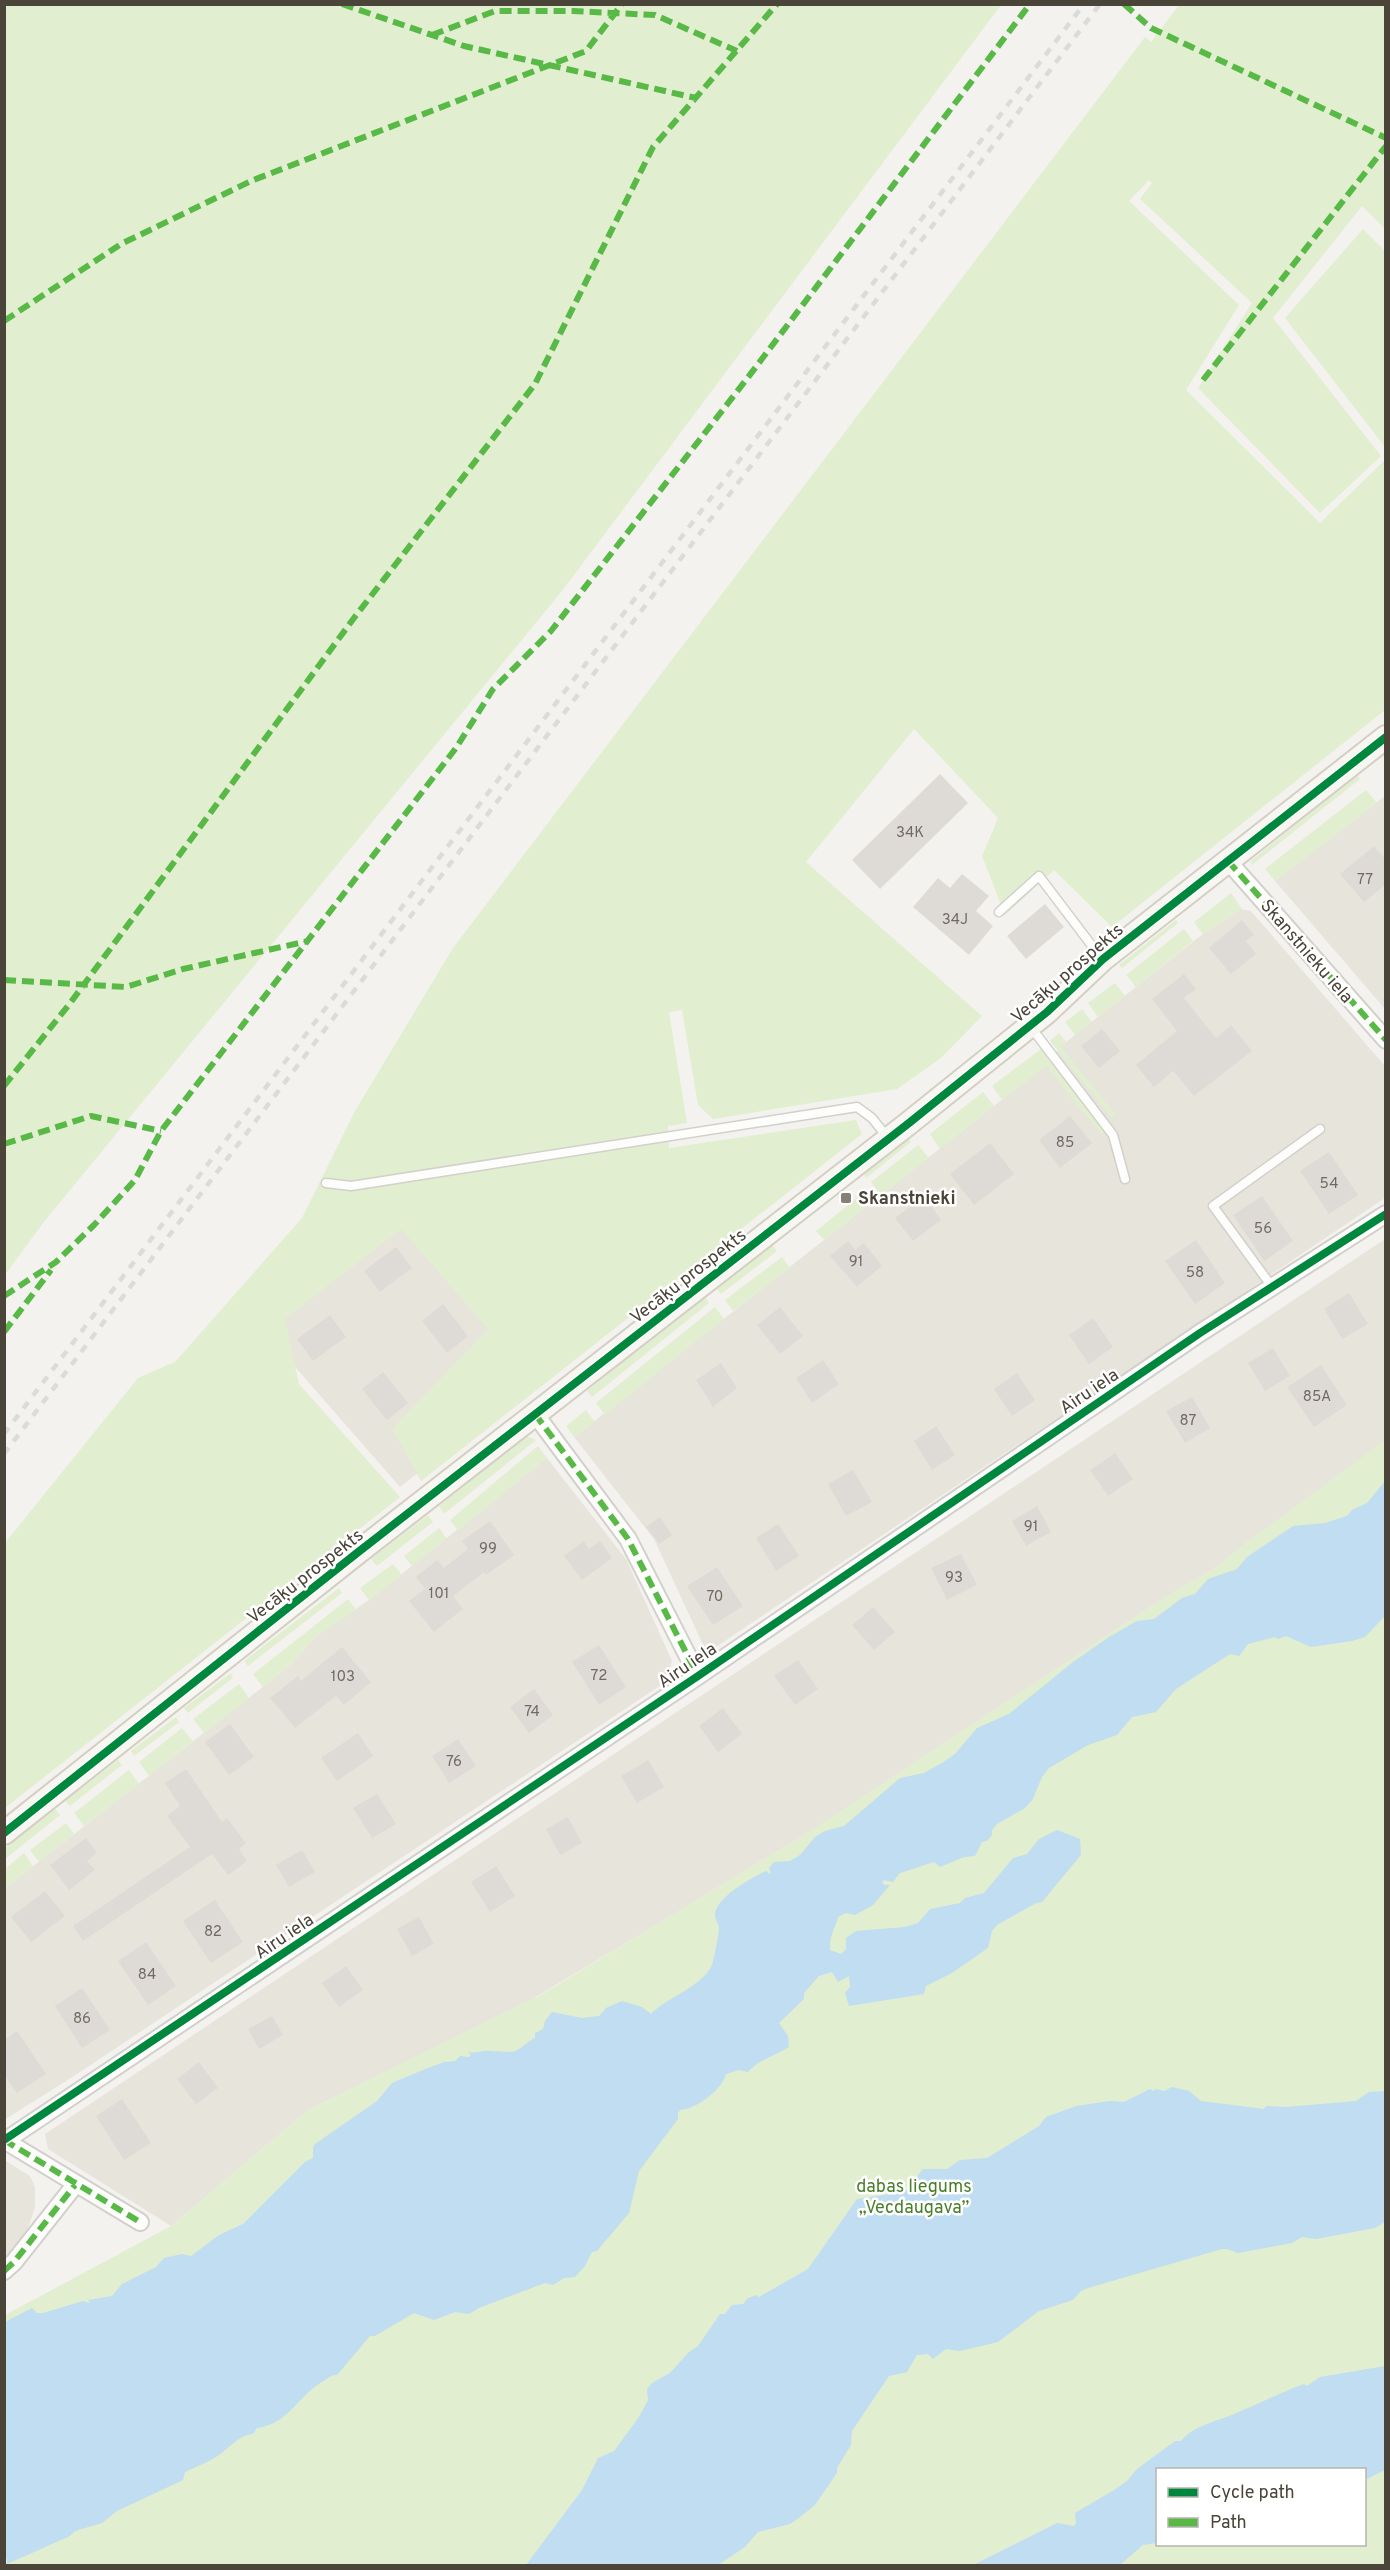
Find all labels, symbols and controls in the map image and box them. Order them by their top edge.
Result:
house number: 34K [896,824,924,843]
house number: 77 [1357,871,1373,890]
street label: Skanstnieku iela [1254,895,1357,1009]
house number: 34J [942,911,968,930]
street label: Vecāķu prospekts [1007,919,1129,1029]
house number: 85 [1056,1134,1074,1153]
house number: 54 [1320,1175,1338,1194]
place label: Skanstnieki [858,1188,956,1211]
marker: Skanstnieki [839,1191,853,1205]
house number: 56 [1254,1220,1272,1239]
street label: Vecāķu prospekts [626,1225,752,1330]
house number: 91 [849,1253,863,1272]
house number: 58 [1186,1264,1204,1283]
street label: Airu iela [1056,1364,1124,1420]
house number: 85A [1303,1388,1331,1407]
house number: 87 [1180,1412,1197,1431]
house number: 91 [1024,1518,1038,1537]
street label: Vecāķu prospekts [243,1525,369,1630]
house number: 99 [479,1540,497,1559]
house number: 93 [945,1569,963,1588]
house number: 101 [429,1585,449,1604]
house number: 70 [706,1588,724,1607]
street label: Airu iela [654,1638,722,1694]
house number: 72 [591,1667,607,1686]
house number: 103 [331,1668,355,1687]
house number: 74 [524,1703,540,1722]
house number: 76 [446,1753,462,1772]
street label: Airu iela [251,1909,319,1965]
house number: 82 [204,1923,222,1942]
house number: 84 [138,1966,156,1985]
house number: 86 [73,2010,91,2029]
park label: dabas liegums „Vecdaugava” [856,2176,972,2220]
legend [1156,2468,1366,2546]
text: Cycle path [1210,2482,1295,2505]
text: Path [1210,2512,1247,2535]

